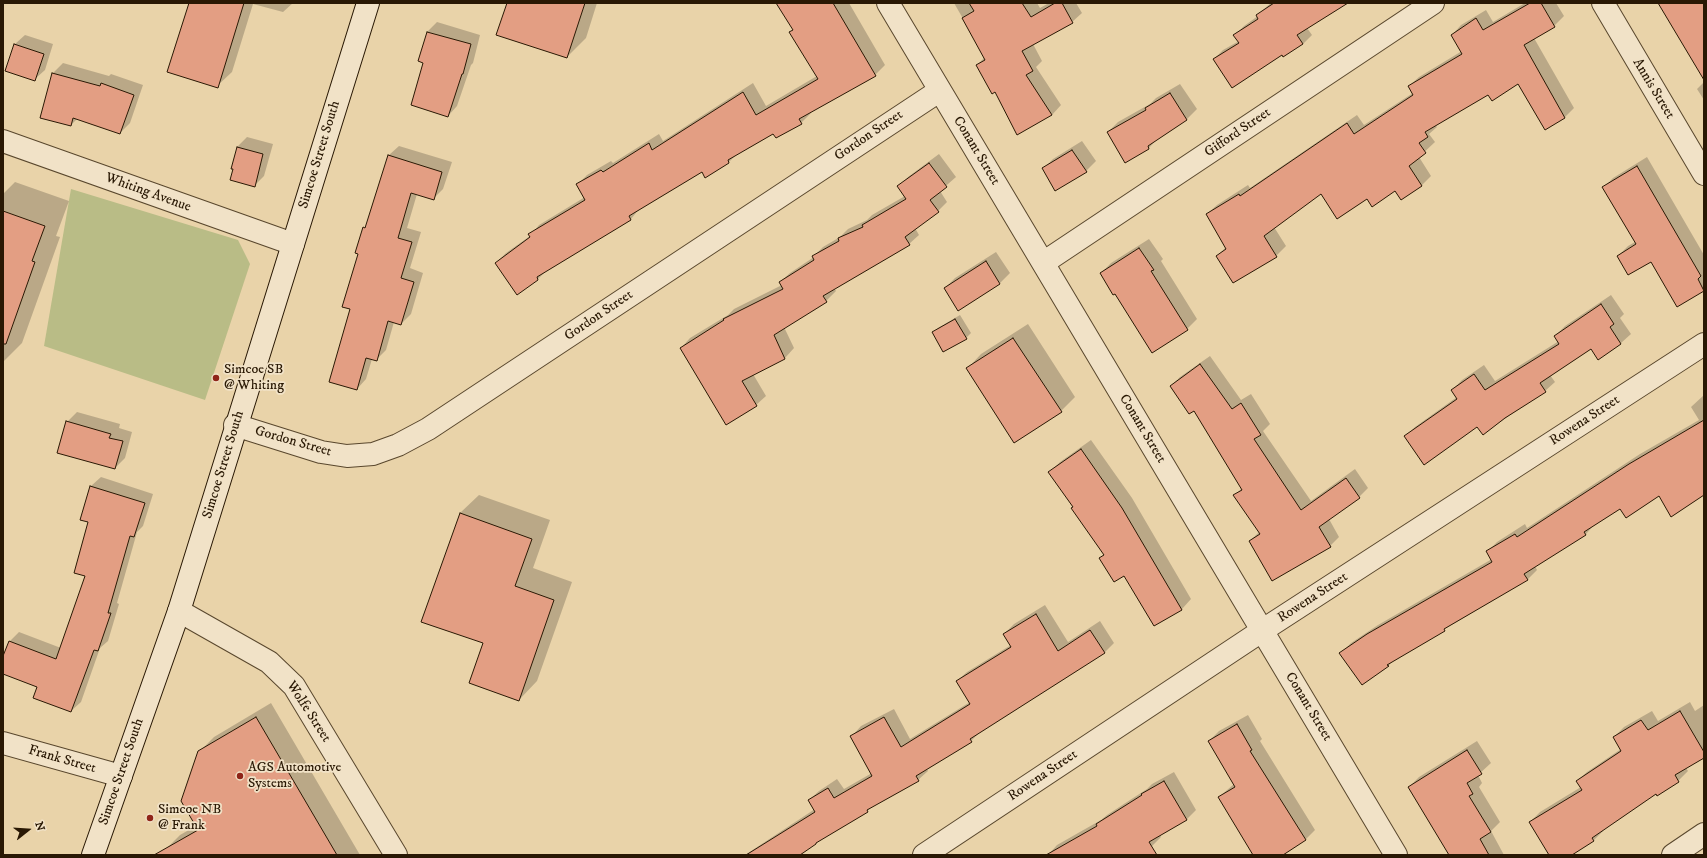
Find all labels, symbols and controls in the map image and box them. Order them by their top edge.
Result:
street label: Annis Street [1628,56,1678,122]
street label: Simcoe Street South [296,99,344,211]
street label: Gifford Street [1202,105,1274,161]
street label: Gordon Street [832,107,906,165]
street label: Conant Street [949,114,1003,188]
street label: Whiting Avenue [103,170,193,216]
street label: Gordon Street [562,287,636,345]
place label: Simcoe SB @ Whiting [224,362,284,394]
marker: Simcoe SB @ Whiting [211,373,221,383]
street label: Conant Street [1115,392,1169,466]
street label: Rowena Street [1547,392,1623,450]
street label: Simcoe Street South [200,409,248,521]
street label: Gordon Street [253,423,333,461]
street label: Rowena Street [1275,569,1351,627]
street label: Conant Street [1281,670,1335,744]
street label: Wolfe Street [282,678,334,746]
street label: Simcoe Street South [96,716,148,828]
street label: Frank Street [26,742,98,778]
street label: Rowena Street [1005,747,1081,805]
place label: AGS Automotive Systems [248,760,341,792]
marker: AGS Automotive Systems [235,771,245,781]
place label: Simcoe NB @ Frank [158,802,221,834]
north arrow [8,810,48,850]
marker: Simcoe NB @ Frank [145,813,155,823]
text: N [31,820,47,833]

